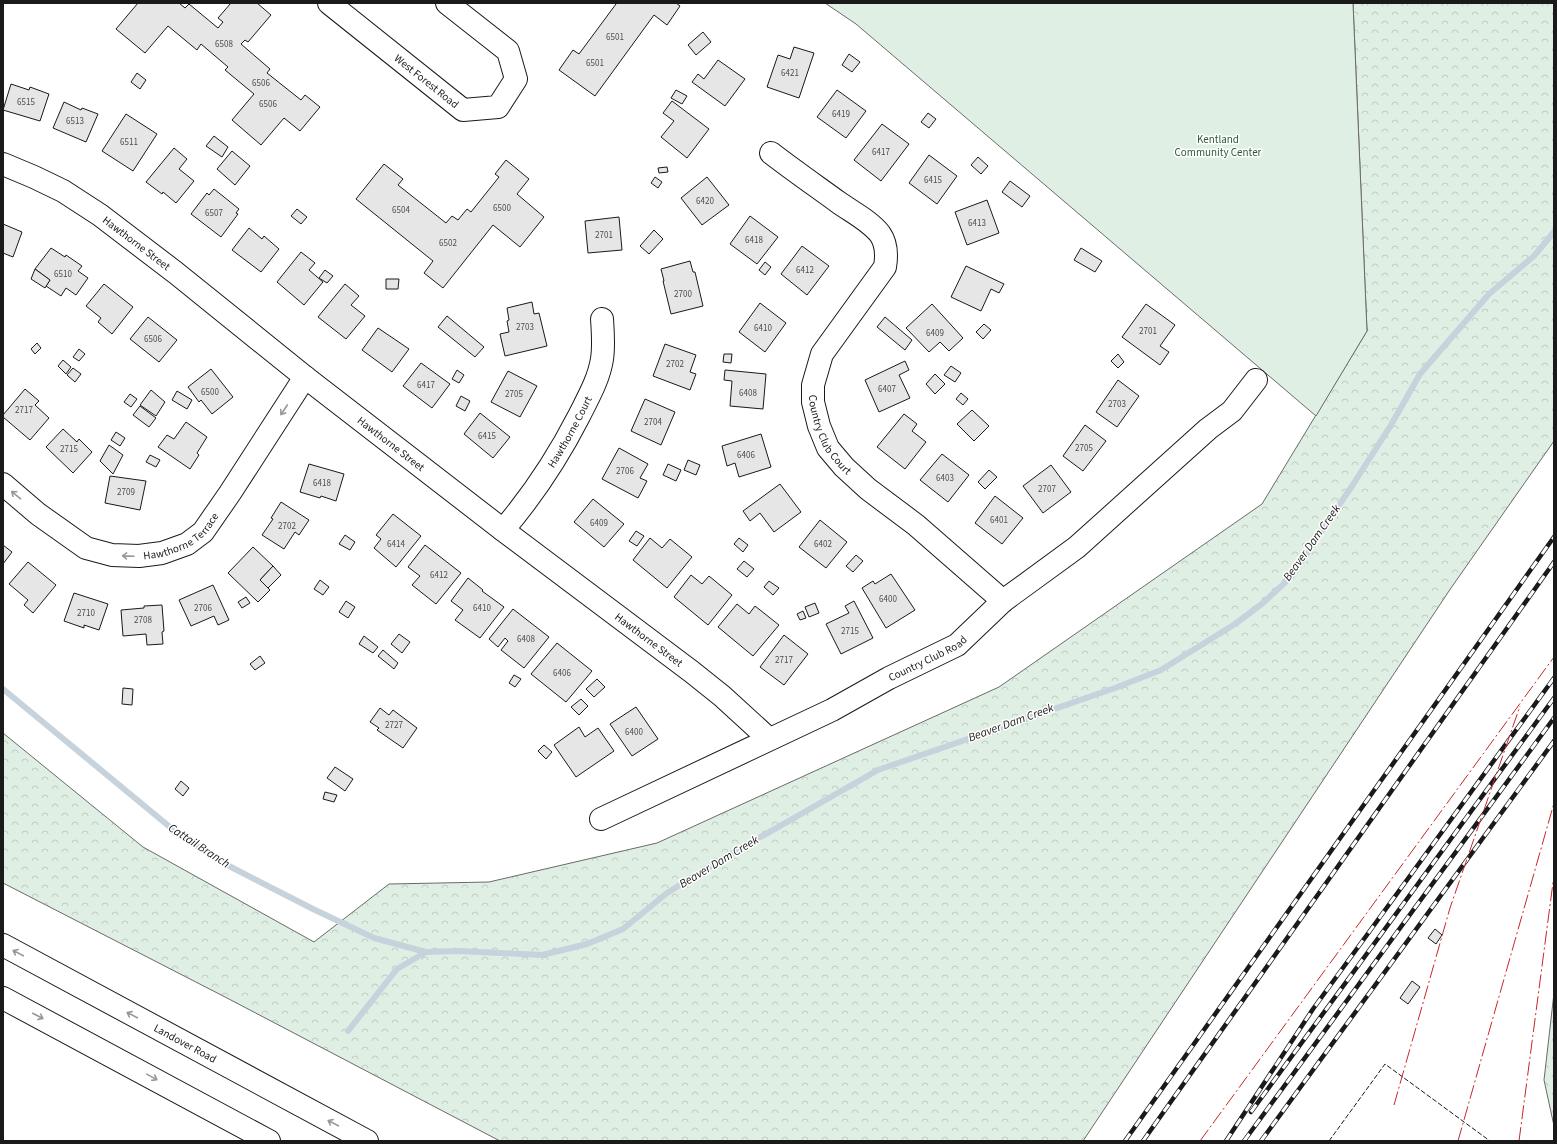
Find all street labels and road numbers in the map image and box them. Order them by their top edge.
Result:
street label: West Forest Road [391,51,462,111]
street label: Hawthorne Street [100,212,174,274]
street label: Hawthorne Court [544,393,596,470]
street label: Country Club Court [805,395,855,478]
street label: Hawthorne Street [354,413,428,475]
street label: Hawthorne Terrace [142,509,222,563]
street label: Hawthorne Street [612,609,686,670]
street label: Country Club Road [886,632,970,685]
street label: Landover Road [151,1020,219,1066]

